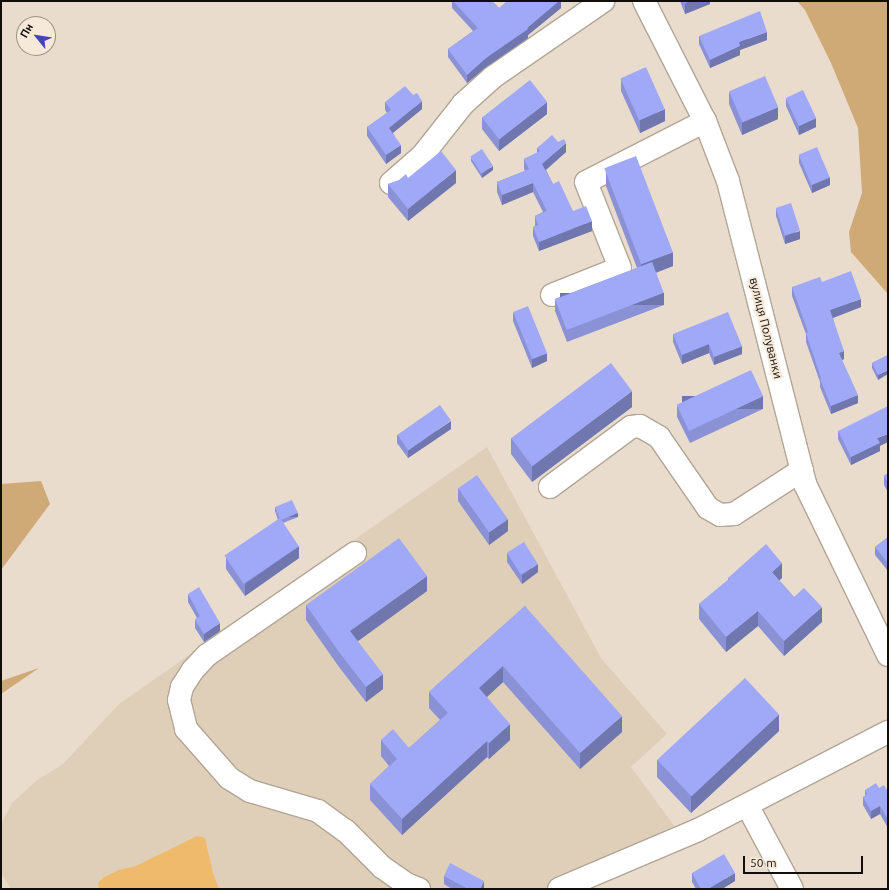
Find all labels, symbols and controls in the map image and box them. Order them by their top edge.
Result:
north arrow [16,16,56,56]
text: Пн [18,21,35,40]
street label: вулиця Полуванки [746,276,786,380]
scale bar [745,848,865,874]
text: 50 m [750,856,777,869]

